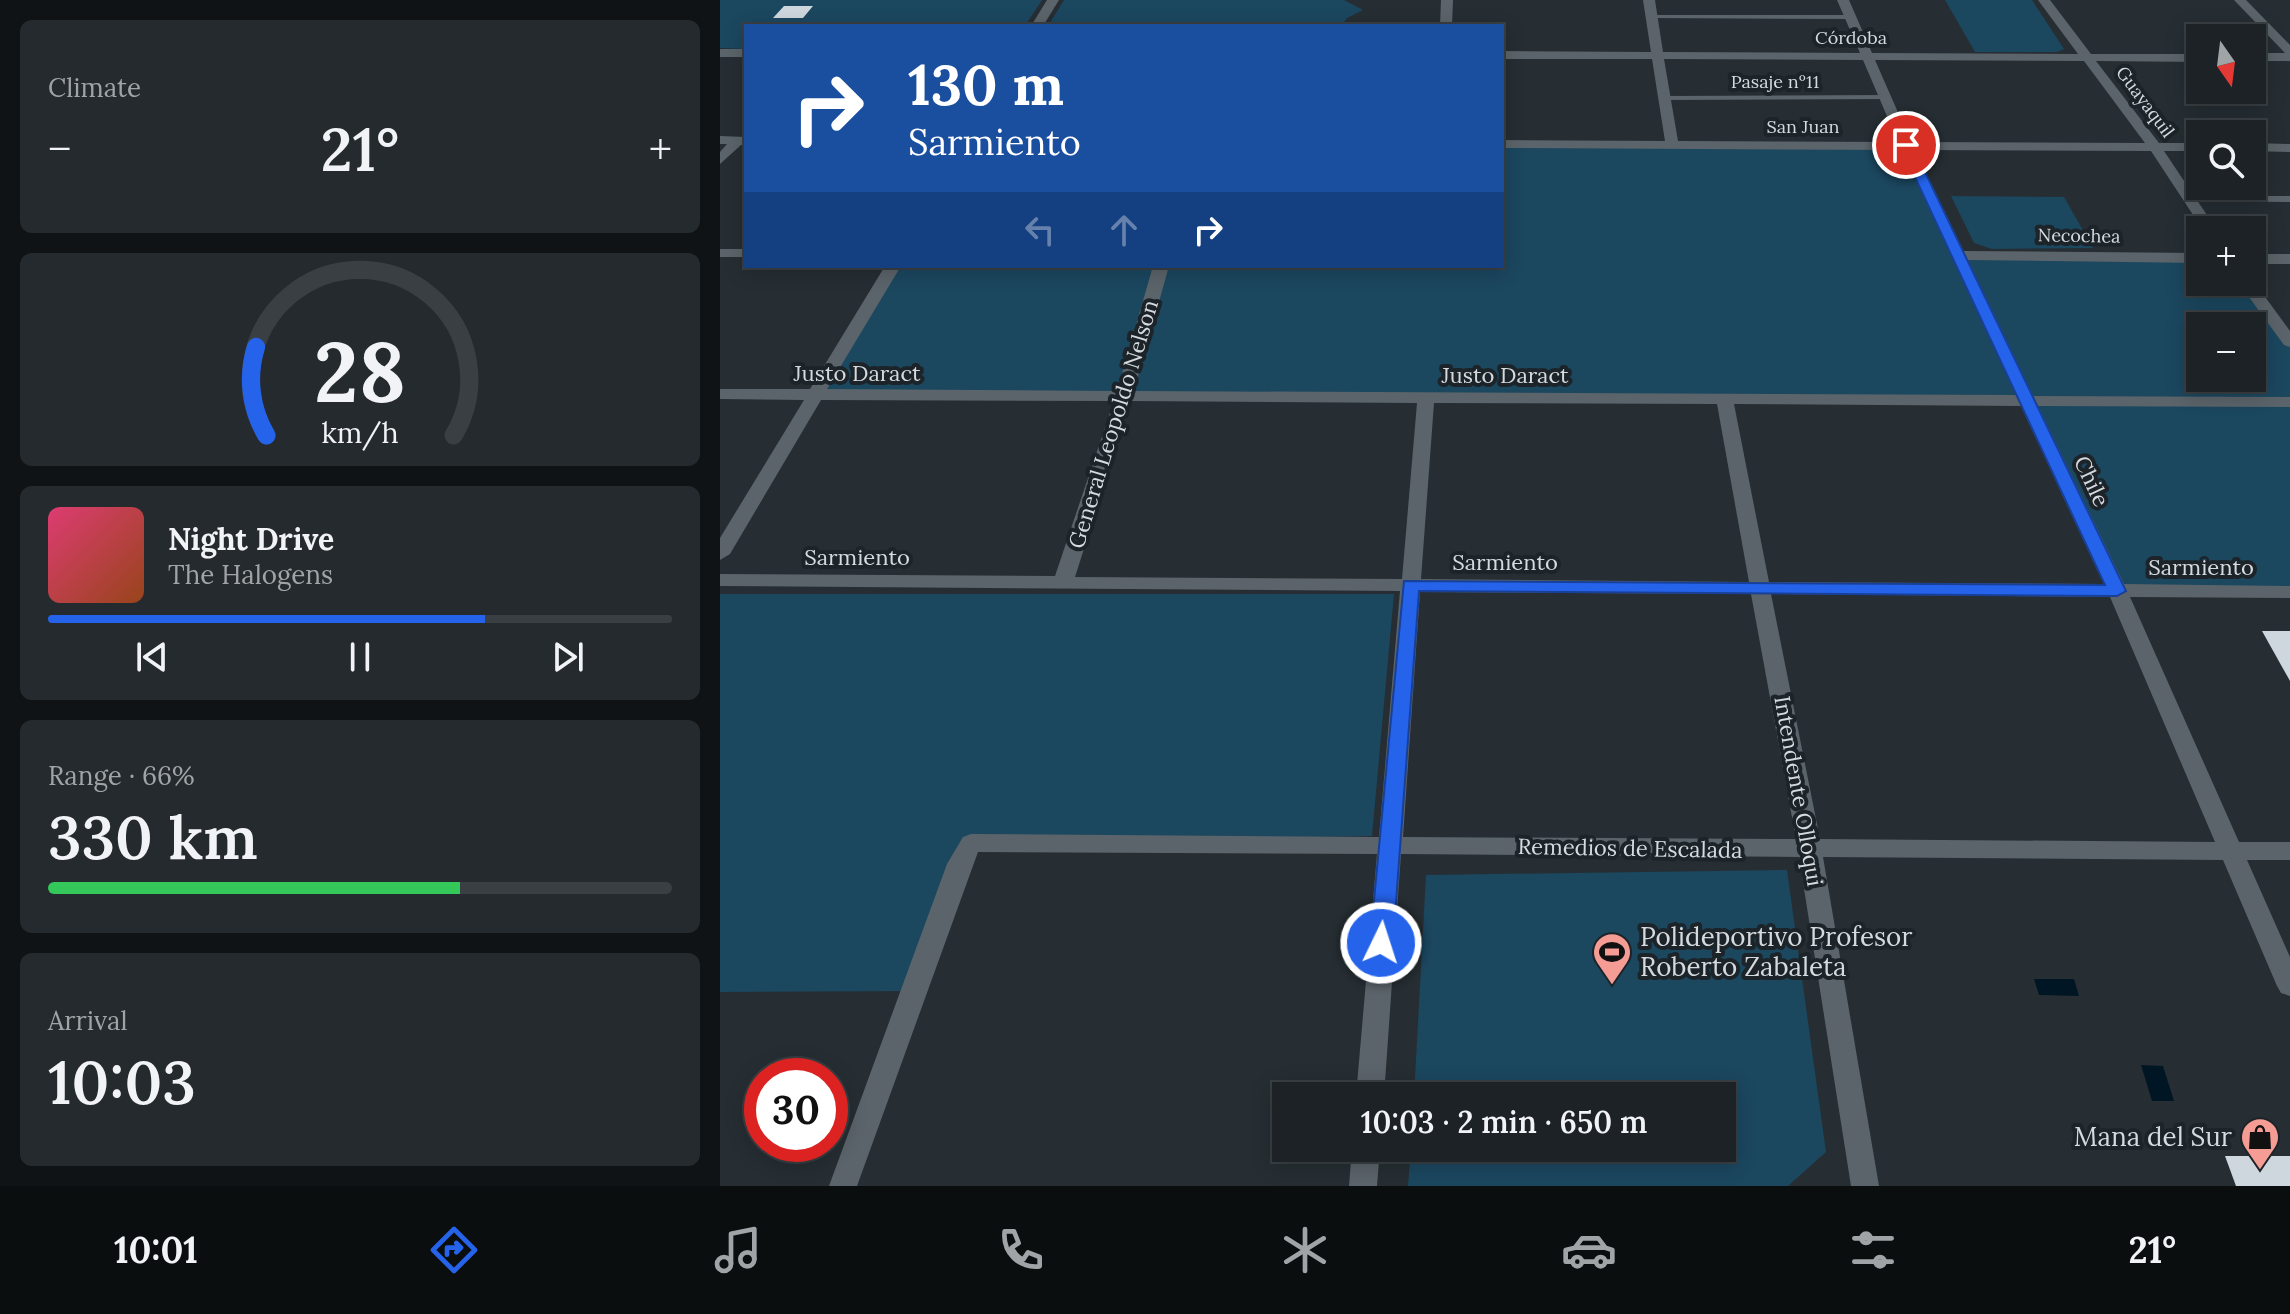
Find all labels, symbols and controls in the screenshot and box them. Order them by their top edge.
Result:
north arrow [2186,24,2266,104]
map controls [2186,24,2266,392]
street label: Córdoba [1815,26,1887,49]
text: 130 m [908,49,1064,120]
icon: right [776,56,880,160]
street label: Guayaquil [2111,62,2180,142]
street label: Pasaje nº11 [1731,70,1819,93]
text: Climate [48,71,141,104]
text: 21° [321,111,399,187]
pin [1872,111,1940,179]
street label: San Juan [1767,115,1839,138]
text: Sarmiento [908,119,1081,165]
button: search [2186,120,2266,200]
text: − [48,121,71,177]
text: + [649,121,672,177]
icon: arrive [1884,123,1928,167]
icon: left [1018,208,1062,252]
icon: ahead [1102,208,1146,252]
icon: right [1186,208,1230,252]
button: + [2186,216,2266,296]
street label: Necochea [2038,223,2121,248]
street label: General Leopoldo Nelson [1062,296,1164,552]
button: − [2186,312,2266,392]
text: 28 [314,317,406,424]
street label: Justo Daract [792,359,921,387]
street label: Justo Daract [1440,361,1569,389]
text: km/h [321,414,399,451]
street label: Chile [2068,451,2116,511]
text: Night Drive [168,520,334,558]
street label: Sarmiento [804,543,910,571]
street label: Sarmiento [1452,548,1558,576]
street label: Sarmiento [2148,553,2254,581]
text: The Halogens [168,558,333,591]
icon: previous [130,635,174,679]
icon: pause [338,635,382,679]
icon: next [546,635,590,679]
street label: Intendente Olloqui [1768,694,1830,888]
text: Range · 66% [48,759,195,792]
text: 330 km [48,799,258,875]
street label: Remedios de Escalada [1517,832,1743,864]
position arrow [1339,901,1423,985]
place label: Polideportivo Profesor Roberto Zabaleta [1640,920,1913,983]
sports icon: Polideportivo Profesor Roberto Zabaleta [1591,931,1633,986]
text: Arrival [48,1004,127,1037]
text: 10:03 [48,1044,196,1120]
speed limit sign: 30 [744,1058,848,1162]
text: 10:03 · 2 min · 650 m [1361,1103,1647,1141]
shop icon: Mana del Sur [2239,1116,2281,1171]
place label: Mana del Sur [2074,1120,2233,1153]
icon: directions [426,1222,482,1278]
icon: music [710,1222,766,1278]
icon: phone [993,1222,1049,1278]
icon: climate [1277,1222,1333,1278]
icon: car [1561,1222,1617,1278]
icon: filters [1845,1222,1901,1278]
text: 10:01 [114,1227,198,1273]
text: 21° [2129,1227,2176,1273]

